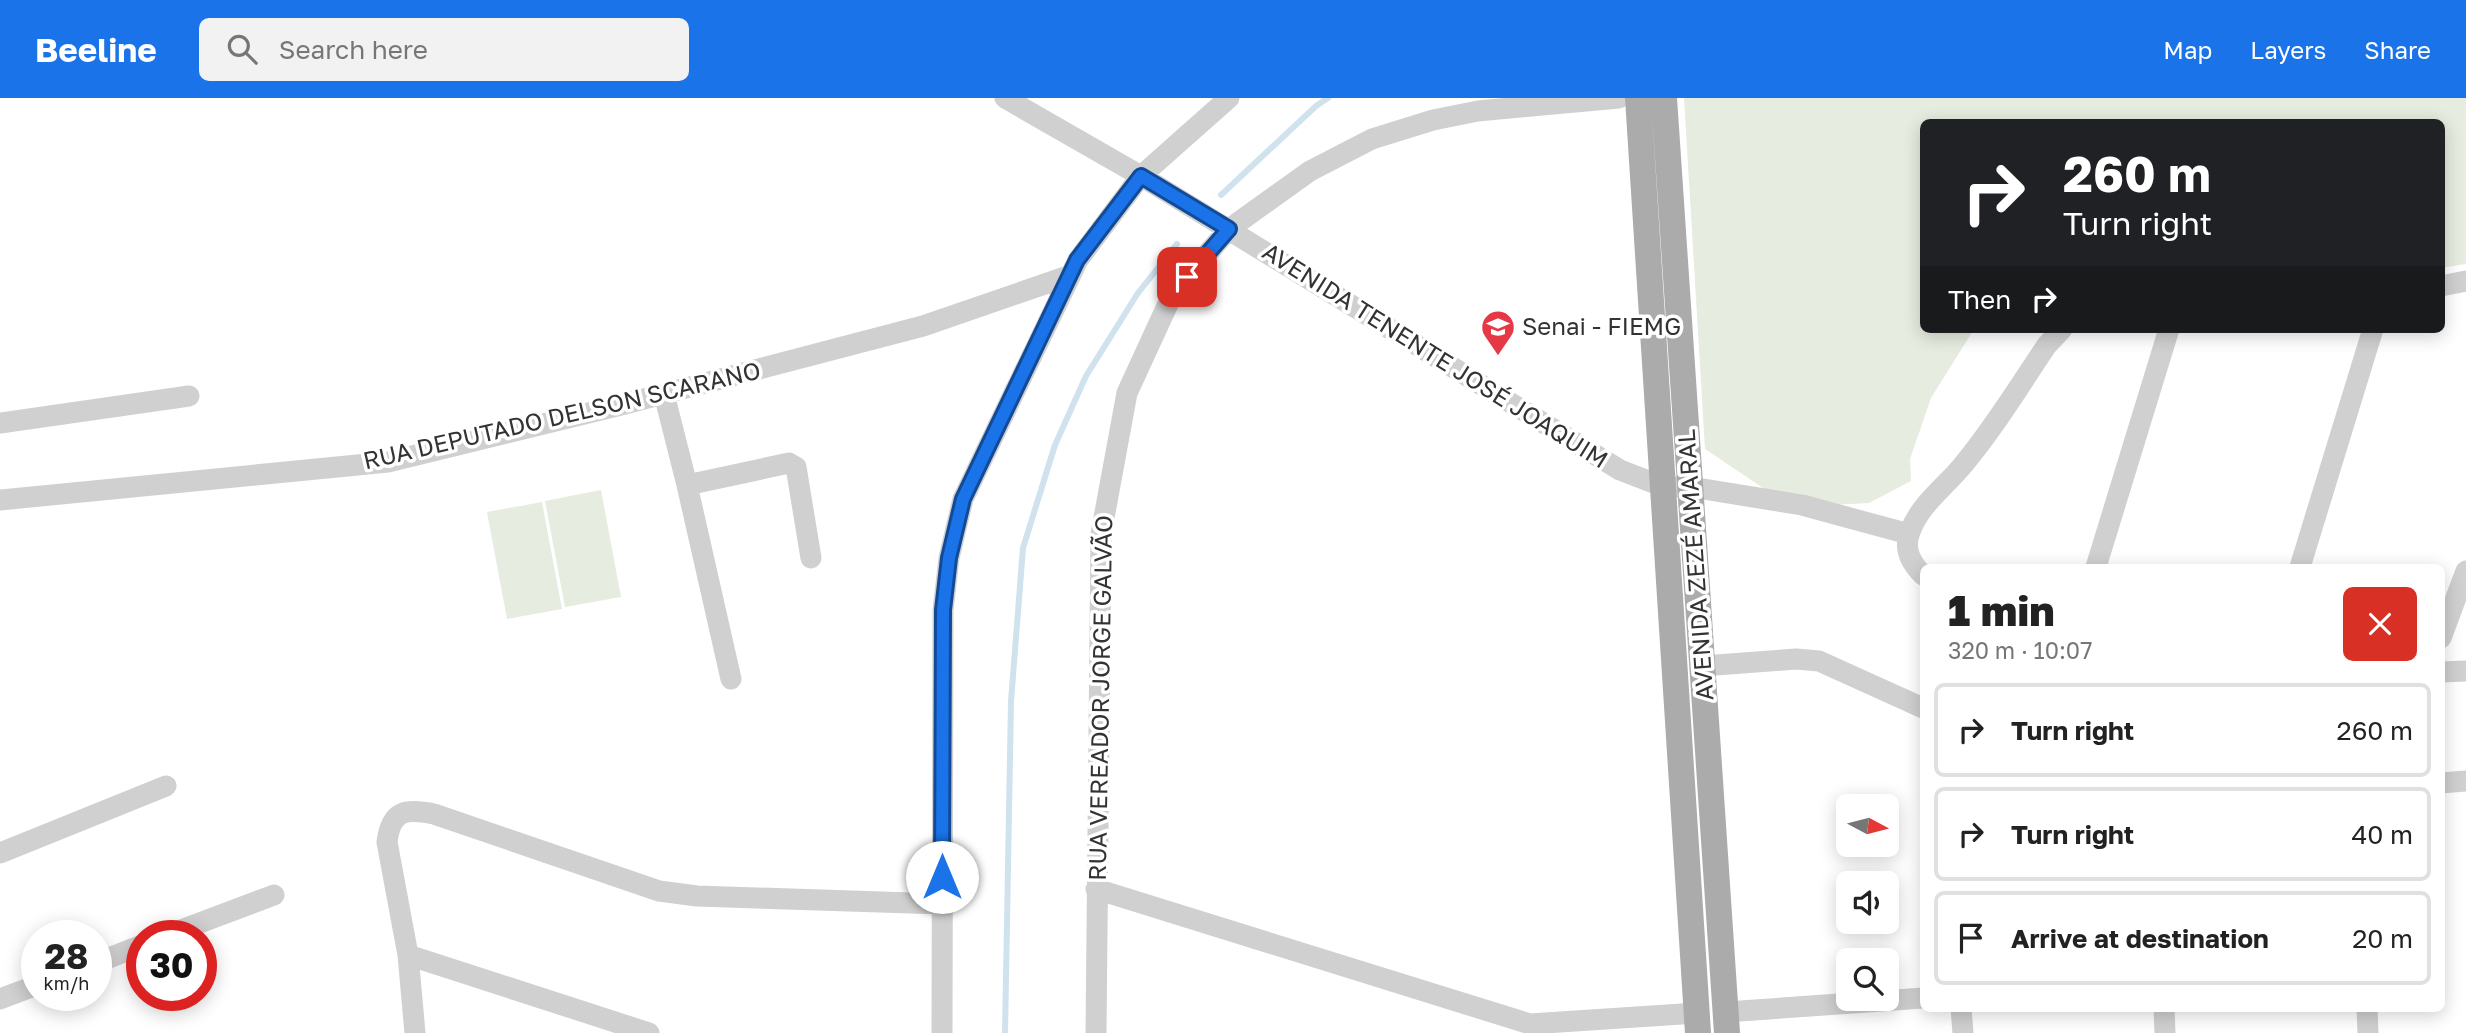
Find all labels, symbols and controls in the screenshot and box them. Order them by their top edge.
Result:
search box [199,18,689,81]
text: Beeline [35,30,157,69]
icon: search [223,30,261,68]
text: Search here [279,34,428,65]
text: Map [2163,35,2212,64]
text: Layers [2250,35,2326,64]
text: Share [2364,35,2431,64]
text: 260 m [2063,144,2211,203]
icon: right [1948,147,2039,238]
text: Turn right [2063,204,2212,242]
street label: AVENIDA TENENTE JOSÉ JOAQUIM [1258,236,1614,473]
pin [1157,247,1217,307]
icon: arrive [1168,258,1206,296]
icon: right [2025,280,2063,318]
text: Then [1948,284,2011,315]
school or university icon: Senai - FIEMG [1479,308,1517,357]
place label: Senai - FIEMG [1522,311,1681,340]
street label: RUA DEPUTADO DELSON SCARANO [360,355,763,474]
street label: AVENIDA ZEZÉ AMARAL [1671,428,1718,702]
street label: RUA VEREADOR JORGE GALVÃO [1082,515,1117,881]
text: 1 min [1948,585,2055,635]
button: close [2343,587,2417,661]
text: 320 m · 10:07 [1948,636,2092,664]
icon: right [1952,711,1990,749]
text: Turn right [2011,715,2134,746]
text: 260 m [2337,715,2413,746]
north arrow [1836,794,1899,858]
map controls [1836,794,1899,1011]
icon: right [1952,815,1990,853]
text: Turn right [2011,819,2134,850]
text: 40 m [2352,819,2413,850]
position arrow [905,840,979,914]
button: sound [1836,871,1899,934]
icon: arrive [1952,919,1990,957]
speed limit sign: 30 [126,920,217,1011]
text: Arrive at destination [2011,923,2269,954]
text: 20 m [2352,923,2413,954]
text: 28 [45,935,88,977]
button: search [1836,948,1899,1011]
text: km/h [44,972,89,994]

